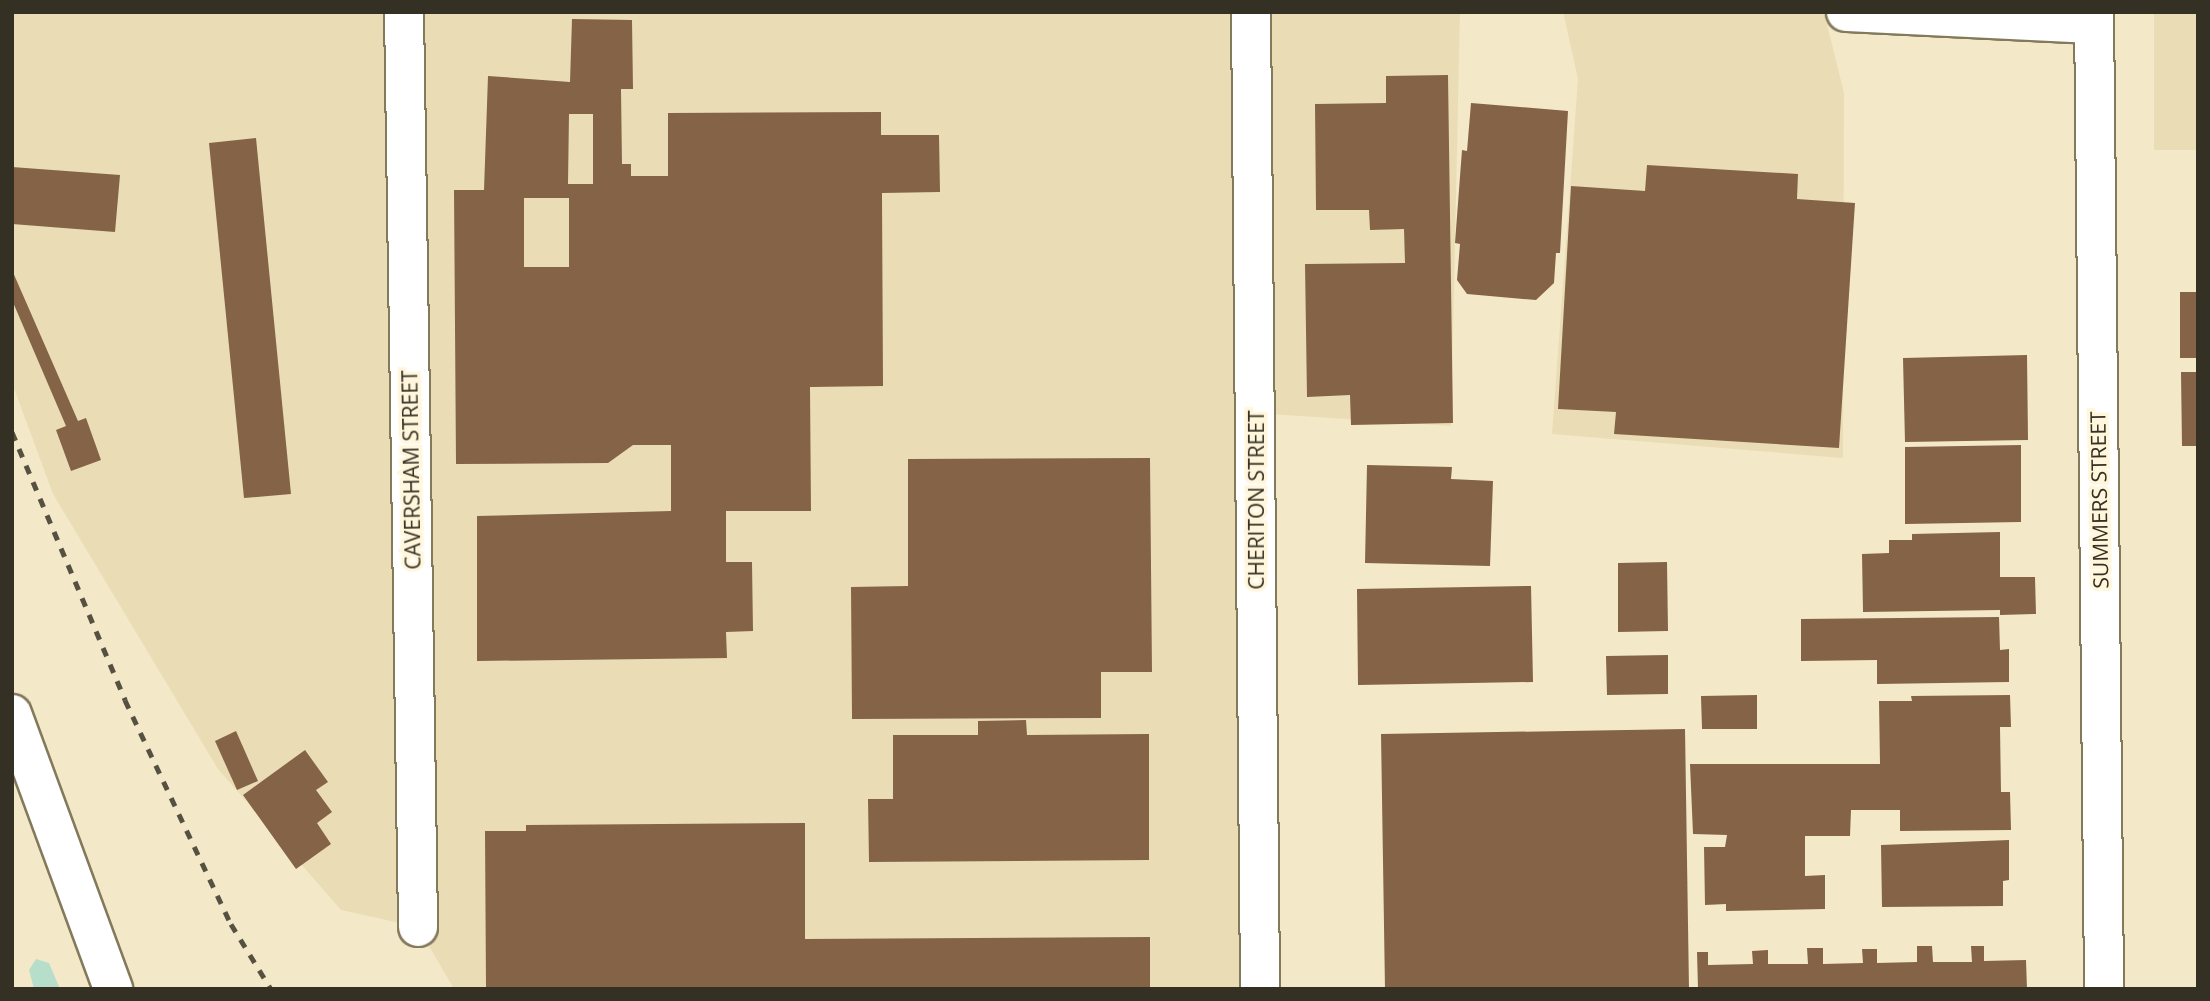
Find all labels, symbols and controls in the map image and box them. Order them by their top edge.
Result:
street label: CAVERSHAM STREET [397,370,425,570]
street label: CHERITON STREET [1243,410,1269,590]
street label: SUMMERS STREET [2085,411,2113,589]

